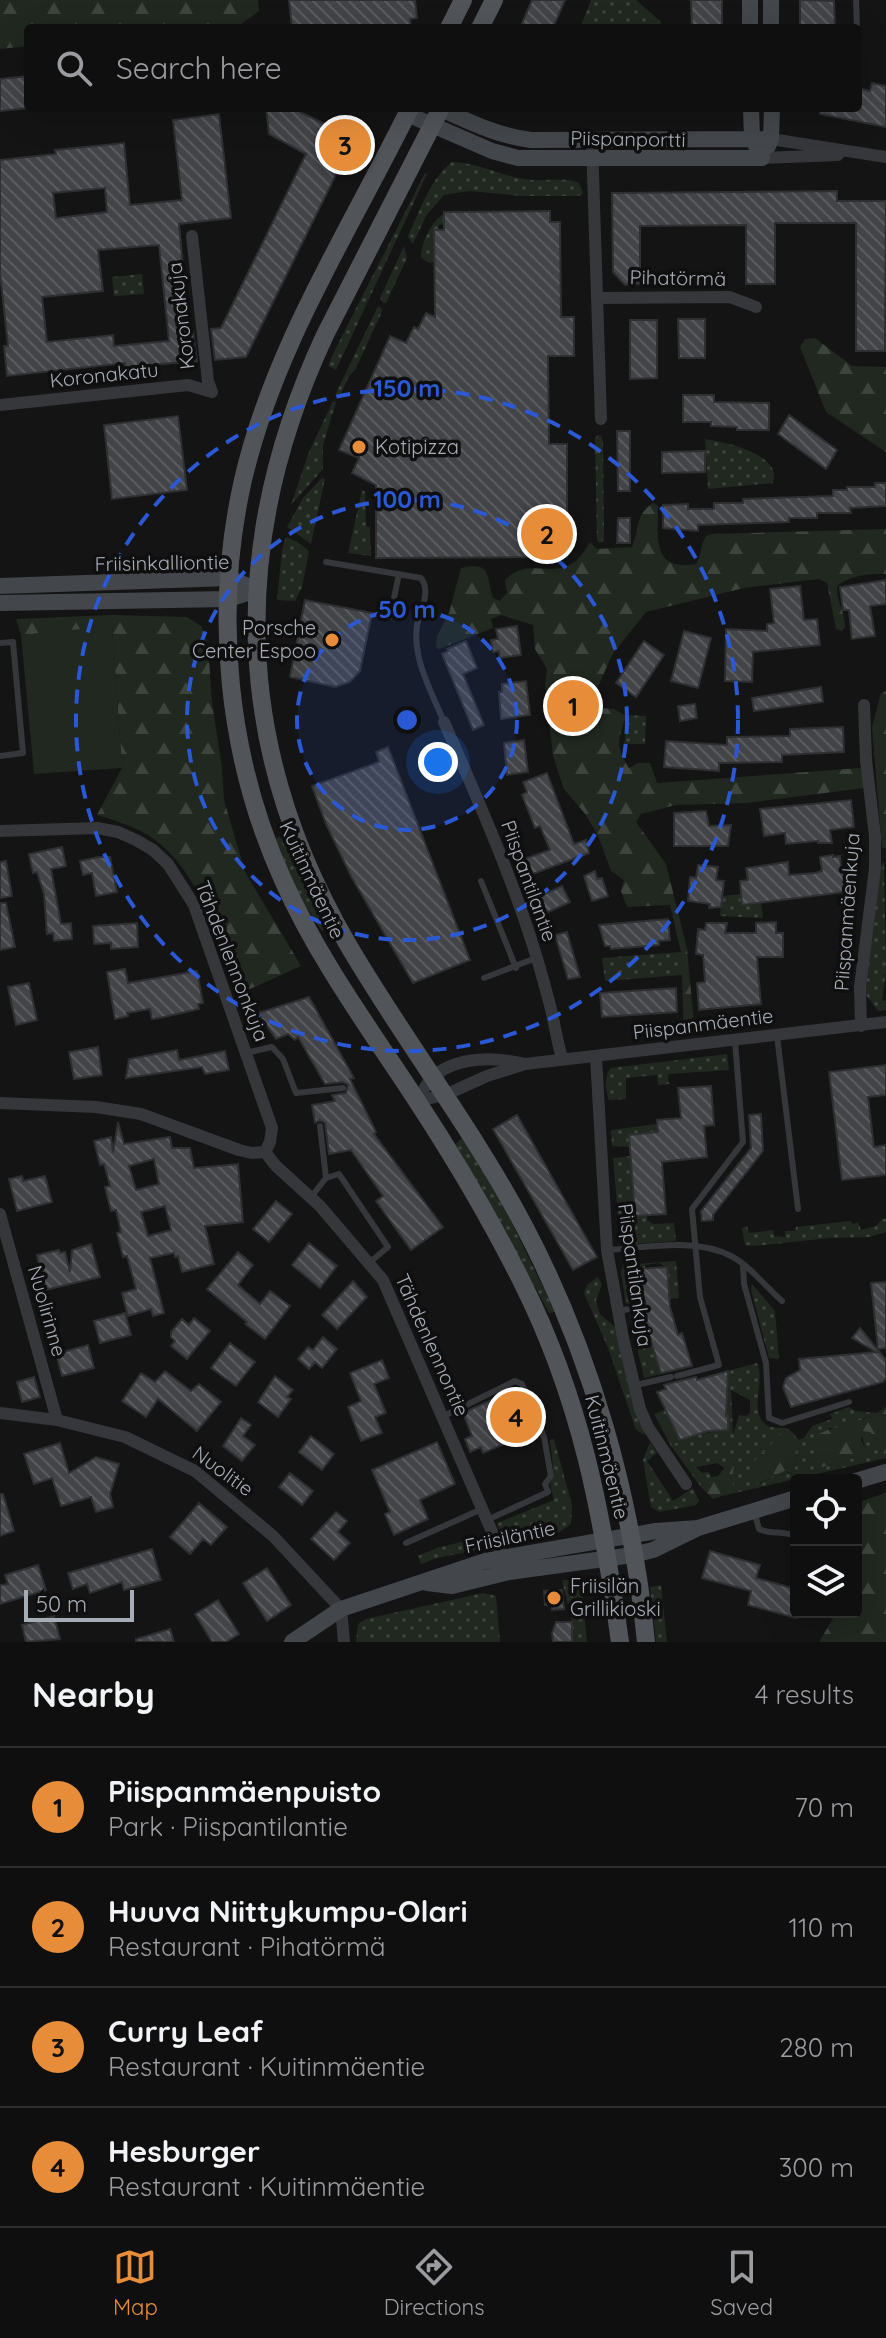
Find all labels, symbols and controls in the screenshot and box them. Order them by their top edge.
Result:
search box [24,24,862,112]
icon: search [52,46,96,90]
text: Search here [116,49,282,87]
pin: 3 [319,115,371,175]
street label: Piispanportti [570,125,686,152]
street label: Koronakuja [162,261,199,371]
street label: Pihatörmä [629,264,727,291]
street label: Koronakatu [48,356,160,393]
text: 150 m [374,373,440,403]
place label: Kotipizza [375,434,459,459]
marker: Kotipizza [350,438,368,456]
text: 100 m [373,484,441,514]
pin: 2 [521,504,573,564]
street label: Friisinkalliontie [94,549,230,576]
text: 50 m [378,594,436,624]
place label: Porsche Center Espoo [192,615,316,663]
marker: Porsche Center Espoo [323,631,341,649]
pin: 1 [547,676,599,736]
centre of rings [393,706,421,734]
your location [418,742,458,782]
street label: Kuitinmäentie [274,817,351,943]
street label: Piispantilantie [496,817,563,945]
street label: Piispanmäenkuja [829,832,864,992]
street label: Tähdenlennonkuja [190,877,275,1045]
street label: Piispanmäentie [631,1002,775,1045]
street label: Piispantilankuja [613,1202,658,1348]
street label: Nuolirinne [23,1263,72,1359]
street label: Tähdenlennontie [390,1270,475,1420]
pin: 4 [490,1387,542,1447]
street label: Kuitinmäentie [580,1392,635,1522]
street label: Nuolitie [188,1440,259,1501]
map controls [790,1474,862,1618]
button: locate [790,1474,862,1546]
street label: Friisiläntie [462,1515,557,1558]
button: layers [790,1546,862,1618]
place label: Friisilän Grillikioski [570,1573,661,1621]
scale bar [24,1586,134,1622]
marker: Friisilän Grillikioski [545,1589,563,1607]
text: 50 m [36,1590,87,1618]
text: Nearby [32,1673,155,1716]
text: 4 results [755,1678,854,1711]
text: Piispanmäenpuisto [108,1772,381,1810]
text: 1 [53,1791,63,1824]
text: 70 m [794,1791,854,1824]
text: Park · Piispantilantie [108,1810,348,1843]
text: Huuva Niittykumpu-Olari [108,1892,468,1930]
text: 2 [51,1911,65,1944]
text: 110 m [788,1911,854,1944]
text: Restaurant · Pihatörmä [108,1930,385,1963]
text: Curry Leaf [108,2012,263,2050]
text: 3 [51,2031,65,2064]
text: 280 m [779,2031,854,2064]
text: Restaurant · Kuitinmäentie [108,2050,425,2083]
text: Hesburger [108,2132,260,2170]
text: 4 [50,2151,66,2184]
text: 300 m [779,2151,854,2184]
text: Restaurant · Kuitinmäentie [108,2170,425,2203]
tab: Map [113,2245,158,2321]
tab: Directions [384,2245,484,2321]
tab: Saved [710,2245,773,2321]

